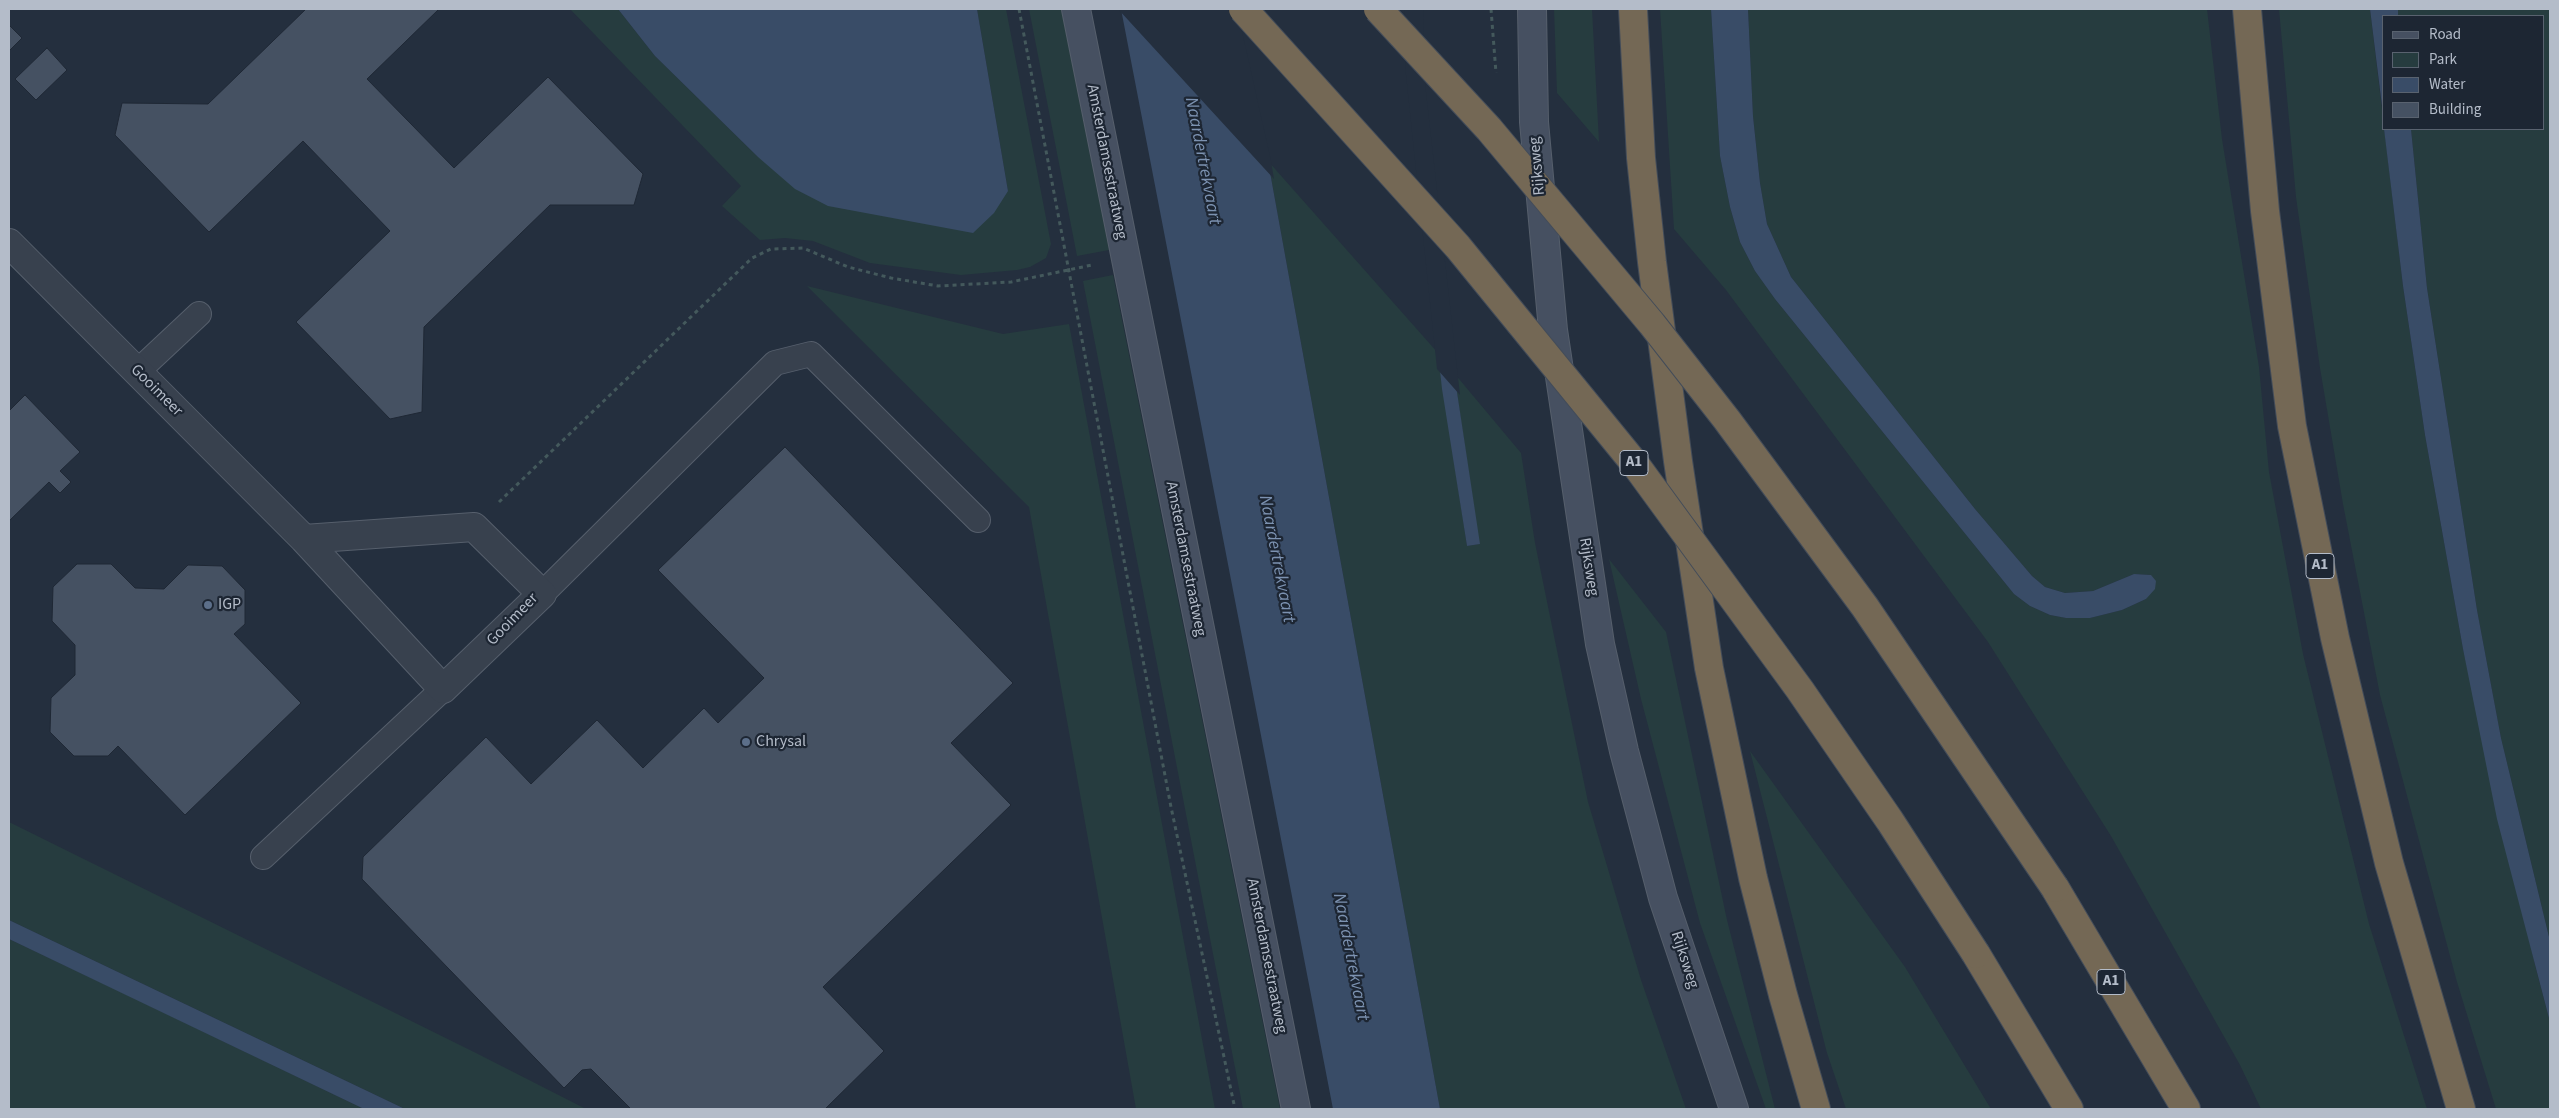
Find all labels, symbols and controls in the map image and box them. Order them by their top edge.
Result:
legend [2382,15,2544,130]
text: Road [2429,24,2461,45]
text: Park [2429,49,2457,70]
text: Water [2429,74,2465,95]
street label: Amsterdamsestraatweg [1082,83,1130,241]
water label: Naardertrekvaart [1179,96,1225,226]
text: Building [2429,99,2481,120]
street label: Rijksweg [1526,136,1550,196]
street label: Gooimeer [126,361,186,421]
road number: A1 [1620,450,1648,476]
street label: Amsterdamsestraatweg [1161,480,1209,638]
water label: Naardertrekvaart [1253,494,1299,624]
street label: Rijksweg [1574,536,1602,598]
road number: A1 [2306,554,2334,578]
street label: Gooimeer [483,590,543,650]
place label: IGP [218,595,241,615]
marker: IGP [202,599,214,611]
place label: Chrysal [756,732,806,752]
marker: Chrysal [740,736,752,748]
street label: Amsterdamsestraatweg [1242,877,1290,1035]
water label: Naardertrekvaart [1327,892,1373,1022]
street label: Rijksweg [1666,929,1702,991]
road number: A1 [2097,970,2125,994]

